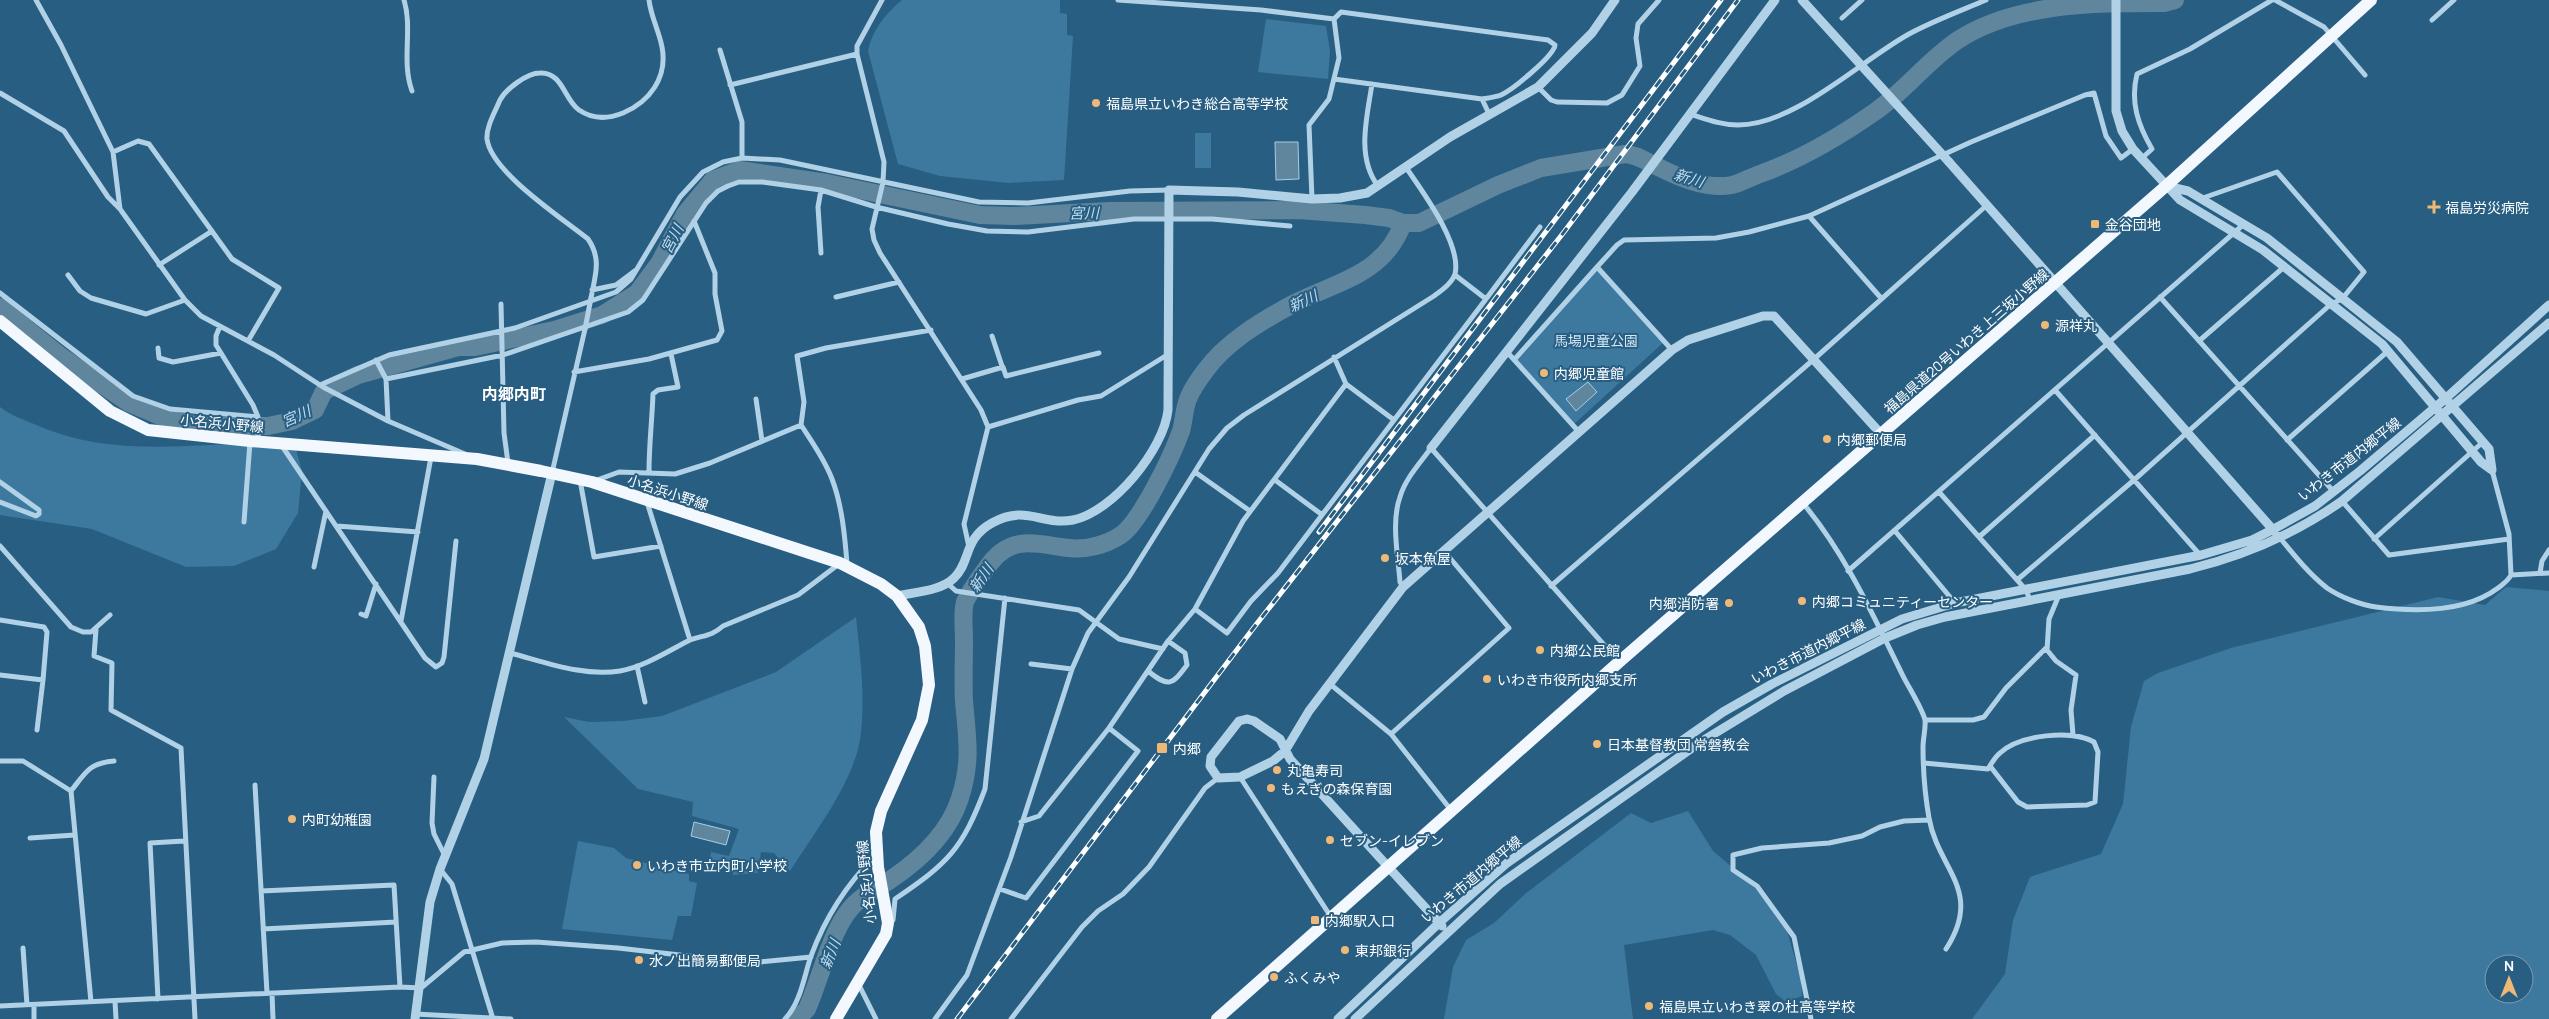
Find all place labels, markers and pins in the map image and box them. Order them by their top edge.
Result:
place label: 福島県立いわき総合高等学校 [1106,94,1288,113]
marker: 福島県立いわき総合高等学校 [1090,97,1102,109]
place label: 福島労災病院 [2445,198,2529,217]
marker: 福島労災病院 [2427,200,2441,214]
place label: 金谷団地 [2105,215,2161,234]
marker: 金谷団地 [2089,218,2101,230]
place label: 源祥丸 [2055,316,2097,335]
marker: 源祥丸 [2039,319,2051,331]
place label: 内郷児童館 [1554,364,1624,383]
marker: 内郷児童館 [1538,367,1550,379]
place label: 内郷郵便局 [1837,430,1907,449]
marker: 内郷郵便局 [1821,433,1833,445]
place label: 坂本魚屋 [1395,549,1451,568]
marker: 坂本魚屋 [1379,552,1391,564]
place label: 内郷コミュニティーセンター [1812,592,1993,611]
place label: 内郷消防署 [1649,594,1719,613]
marker: 内郷コミュニティーセンター [1796,595,1808,607]
marker: 内郷消防署 [1723,597,1735,609]
place label: 内郷公民館 [1550,641,1620,660]
marker: 内郷公民館 [1534,644,1546,656]
place label: いわき市役所内郷支所 [1497,670,1637,689]
marker: いわき市役所内郷支所 [1481,673,1493,685]
place label: 日本基督教団 常磐教会 [1607,735,1750,754]
marker: 日本基督教団 常磐教会 [1591,738,1603,750]
place label: 内郷 [1173,739,1201,758]
marker: 内郷 [1155,741,1169,755]
place label: 丸亀寿司 [1287,761,1343,780]
marker: 丸亀寿司 [1271,764,1283,776]
place label: もえぎの森保育園 [1281,779,1393,798]
marker: もえぎの森保育園 [1265,782,1277,794]
place label: 内町幼稚園 [302,810,372,829]
marker: 内町幼稚園 [286,813,298,825]
place label: セブン-イレブン [1340,831,1444,850]
marker: セブン-イレブン [1324,834,1336,846]
place label: いわき市立内町小学校 [647,856,787,875]
marker: いわき市立内町小学校 [631,859,643,871]
place label: 内郷駅入口 [1325,911,1395,930]
marker: 内郷駅入口 [1309,914,1321,926]
place label: 東邦銀行 [1355,941,1411,960]
marker: 東邦銀行 [1339,944,1351,956]
place label: 水ノ出簡易郵便局 [649,951,761,970]
marker: 水ノ出簡易郵便局 [633,954,645,966]
place label: ふくみや [1284,968,1341,987]
marker: ふくみや [1268,971,1280,983]
place label: 福島県立いわき翠の杜高等学校 [1659,997,1855,1016]
marker: 福島県立いわき翠の杜高等学校 [1643,1000,1655,1012]

